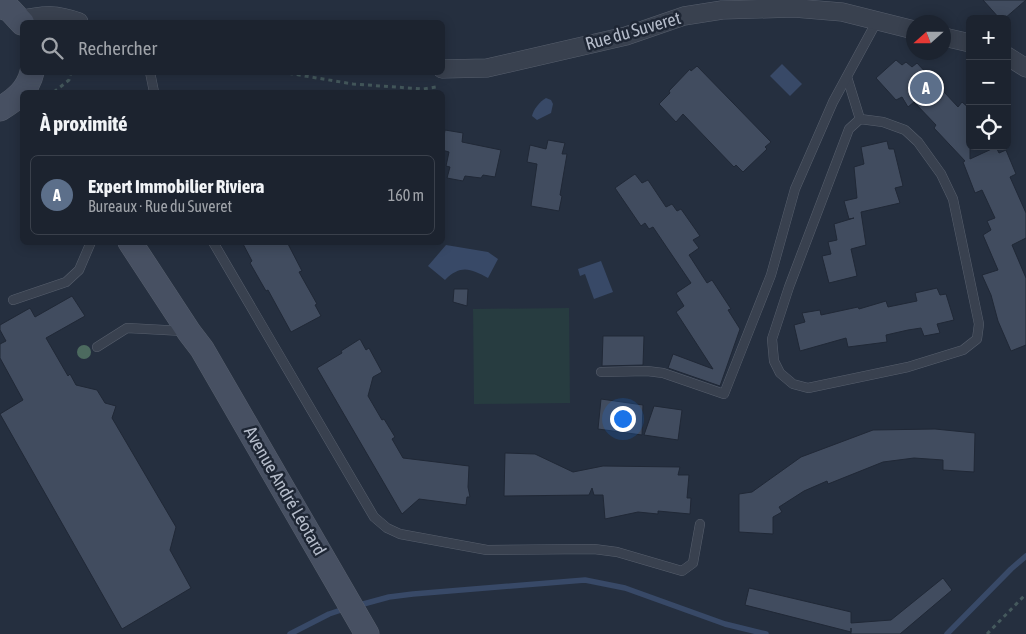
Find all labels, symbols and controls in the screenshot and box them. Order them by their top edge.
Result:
street label: Rue du Suveret [583,7,683,54]
north arrow [906,15,951,60]
map controls [966,15,1011,150]
button: + [966,15,1011,60]
search box [20,20,445,75]
icon: search [38,34,66,62]
text: Rechercher [78,37,157,59]
button: − [966,60,1011,105]
pin: A [910,69,942,107]
button: locate [966,105,1011,150]
text: À proximité [40,111,128,135]
text: Expert Immobilier Riviera [88,175,264,197]
text: A [53,186,61,204]
text: 160 m [388,186,424,204]
text: Bureaux · Rue du Suveret [88,197,232,215]
your location [610,406,636,432]
street label: Avenue André Léotard [240,423,331,559]

